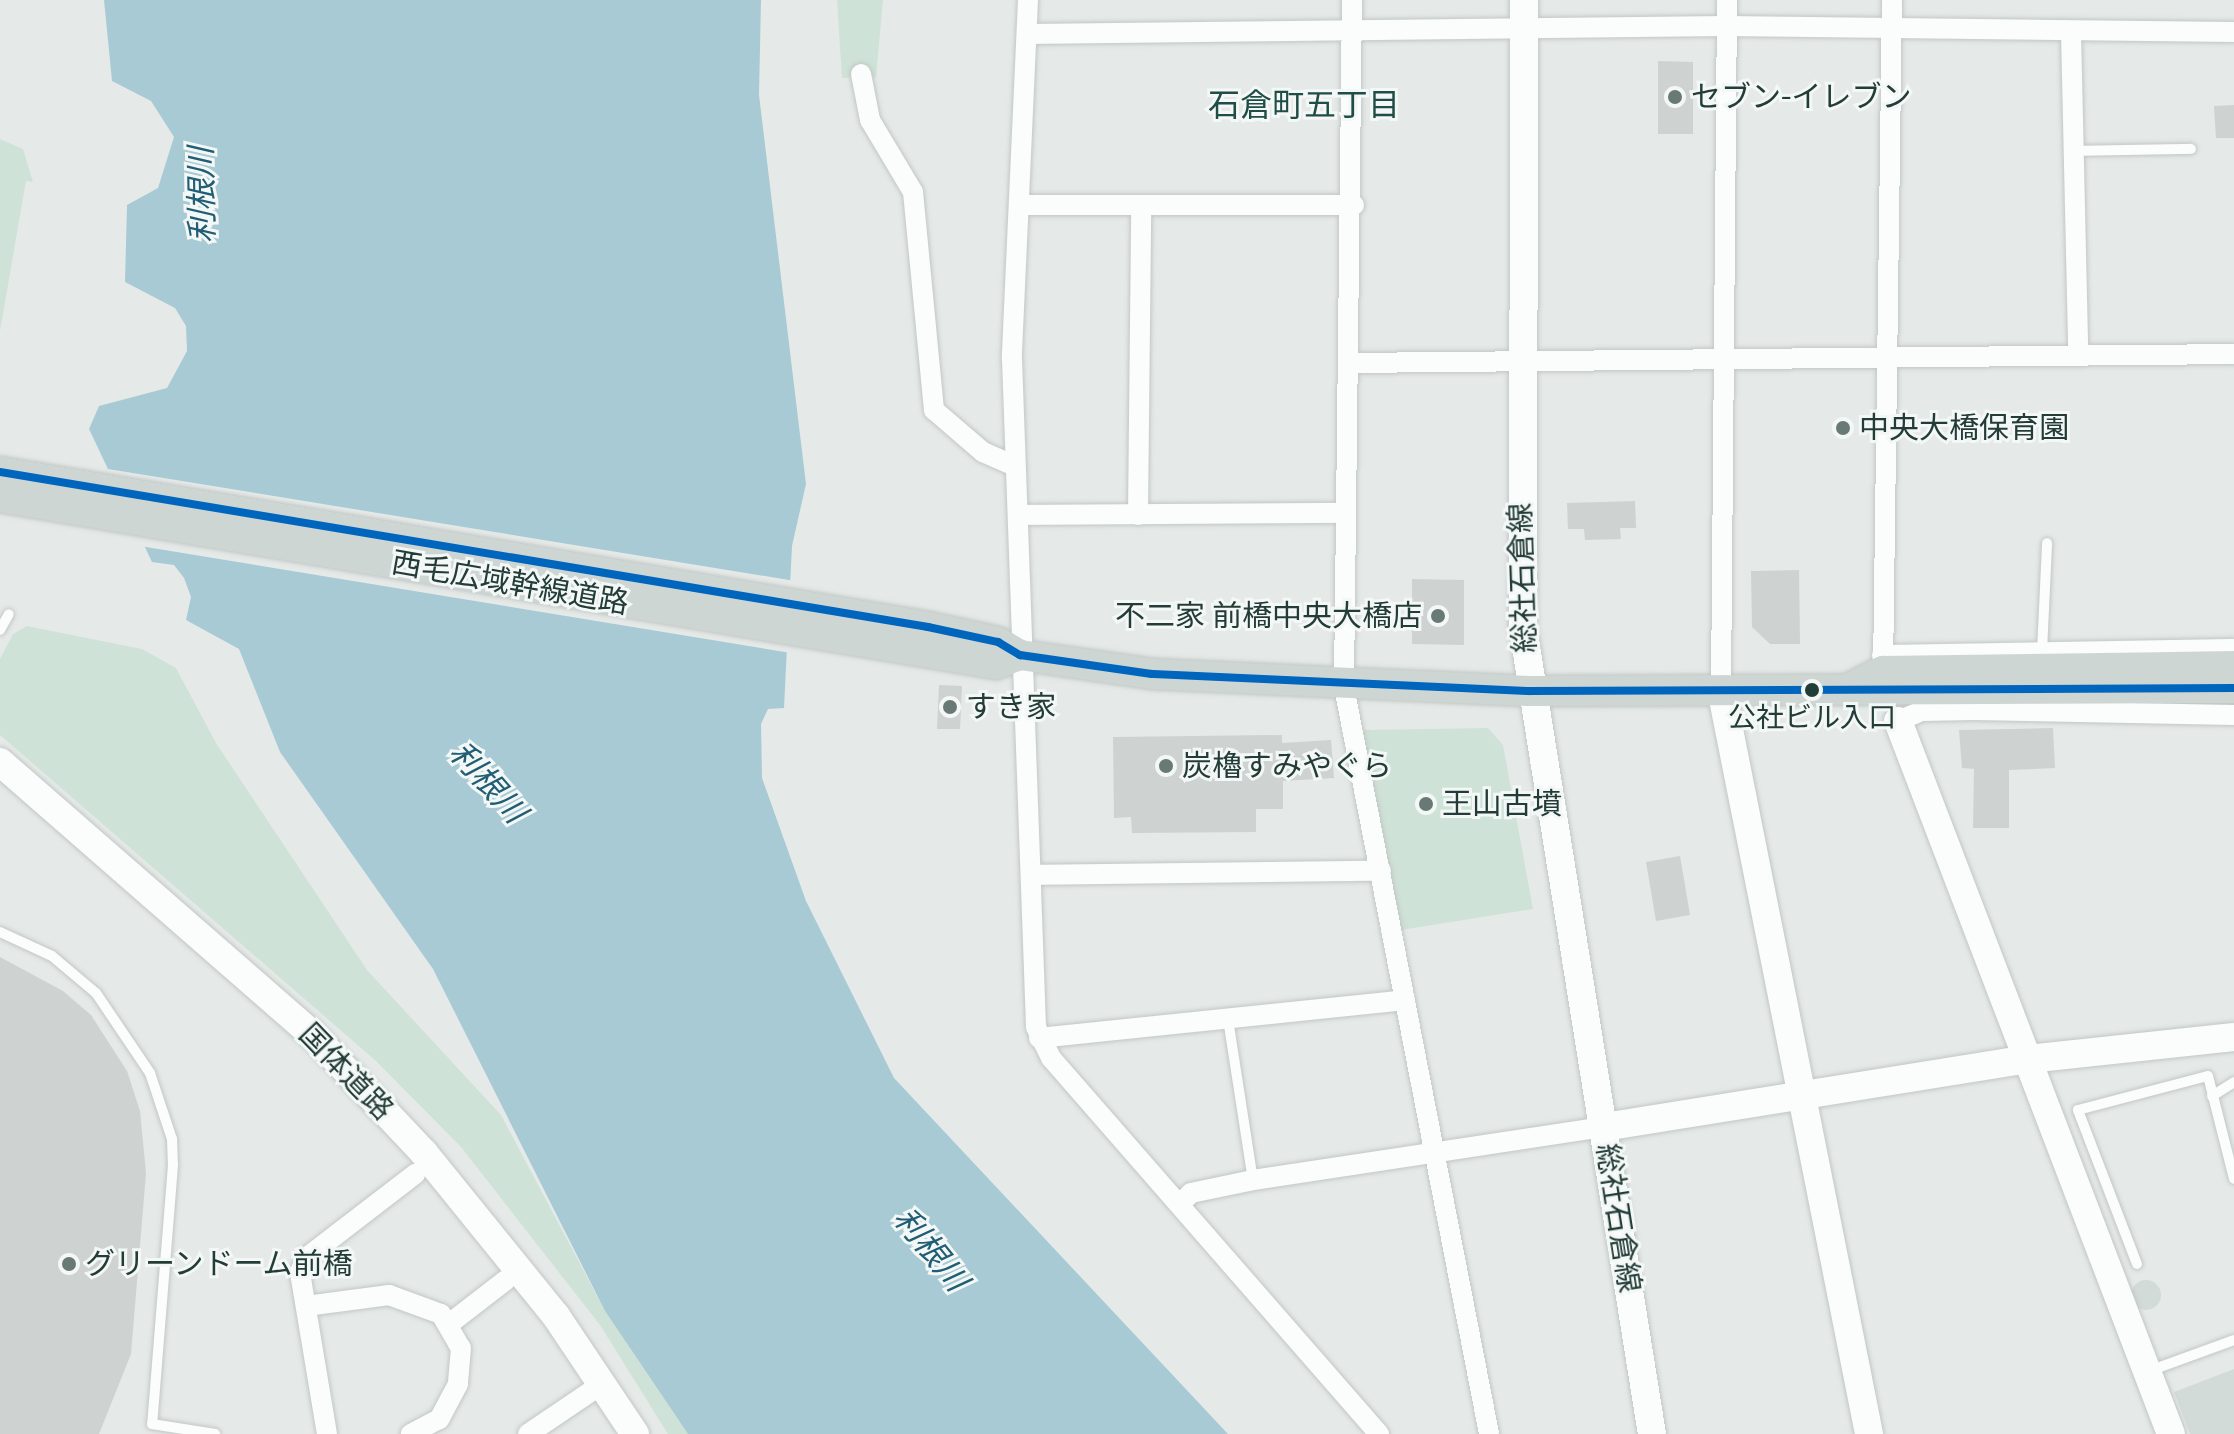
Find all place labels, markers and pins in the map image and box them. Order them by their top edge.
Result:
place label: セブン-イレブン [1691,79,1911,115]
marker: セブン-イレブン [1666,88,1684,106]
place label: 中央大橋保育園 [1859,410,2069,446]
marker: 中央大橋保育園 [1834,419,1852,437]
place label: 不二家 前橋中央大橋店 [1115,598,1422,634]
marker: 不二家 前橋中央大橋店 [1429,607,1447,625]
marker: 公社ビル入口 [1804,682,1820,698]
place label: すき家 [966,689,1056,725]
marker: すき家 [941,698,959,716]
place label: 公社ビル入口 [1728,701,1896,735]
place label: 炭櫓すみやぐら [1182,748,1392,784]
marker: 炭櫓すみやぐら [1157,757,1175,775]
place label: 王山古墳 [1442,786,1562,822]
marker: 王山古墳 [1417,795,1435,813]
place label: グリーンドーム前橋 [85,1246,355,1282]
marker: グリーンドーム前橋 [60,1255,78,1273]

